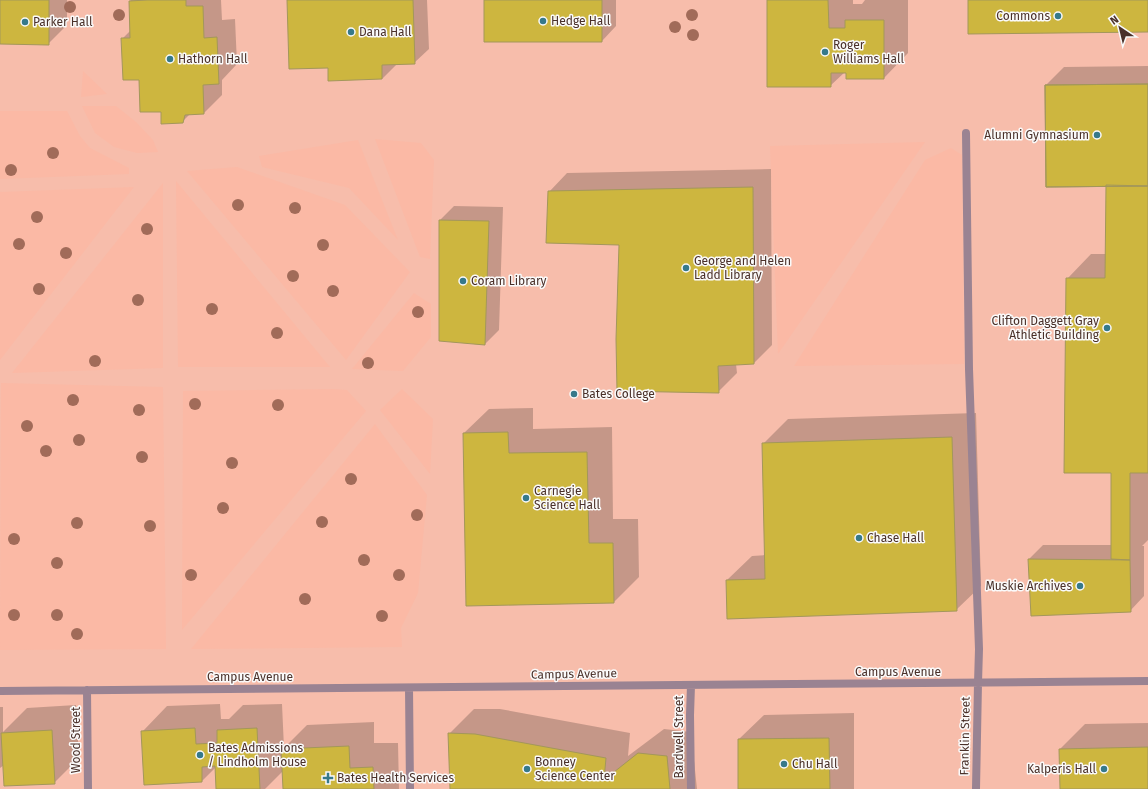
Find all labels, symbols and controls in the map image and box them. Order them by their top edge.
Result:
north arrow [1100,8,1140,48]
place label: Commons [996,9,1050,23]
marker: Commons [1053,11,1063,21]
text: N [1108,13,1121,28]
place label: Hedge Hall [551,14,611,28]
place label: Parker Hall [33,15,93,29]
marker: Hedge Hall [538,16,548,26]
marker: Parker Hall [20,17,30,27]
place label: Dana Hall [359,25,412,39]
marker: Dana Hall [346,27,356,37]
place label: Roger Williams Hall [833,38,904,66]
marker: Roger Williams Hall [820,47,830,57]
place label: Hathorn Hall [178,52,248,66]
marker: Hathorn Hall [165,54,175,64]
place label: Alumni Gymnasium [984,128,1089,142]
marker: Alumni Gymnasium [1092,130,1102,140]
place label: George and Helen Ladd Library [694,254,791,282]
marker: George and Helen Ladd Library [681,263,691,273]
place label: Coram Library [471,274,547,288]
marker: Coram Library [458,276,468,286]
place label: Clifton Daggett Gray Athletic Building [991,314,1100,342]
marker: Clifton Daggett Gray Athletic Building [1102,323,1112,333]
place label: Bates College [582,387,655,401]
marker: Bates College [569,389,579,399]
place label: Carnegie Science Hall [534,484,601,512]
marker: Carnegie Science Hall [521,493,531,503]
place label: Chase Hall [867,531,924,545]
marker: Chase Hall [854,533,864,543]
place label: Muskie Archives [986,579,1072,593]
marker: Muskie Archives [1075,581,1085,591]
street label: Campus Avenue [855,665,941,679]
street label: Campus Avenue [531,666,617,682]
street label: Campus Avenue [207,670,293,684]
street label: Bardwell Street [672,695,686,779]
street label: Franklin Street [957,696,973,776]
street label: Wood Street [69,706,83,773]
place label: Bates Admissions / Lindholm House [208,741,306,769]
marker: Bates Admissions / Lindholm House [195,750,205,760]
place label: Bonney Science Center [535,755,615,783]
place label: Chu Hall [792,757,838,771]
marker: Chu Hall [779,759,789,769]
place label: Kalperis Hall [1027,762,1096,776]
marker: Bonney Science Center [522,764,532,774]
marker: Kalperis Hall [1099,764,1109,774]
place label: Bates Health Services [337,771,454,785]
marker: Bates Health Services [322,772,334,784]

